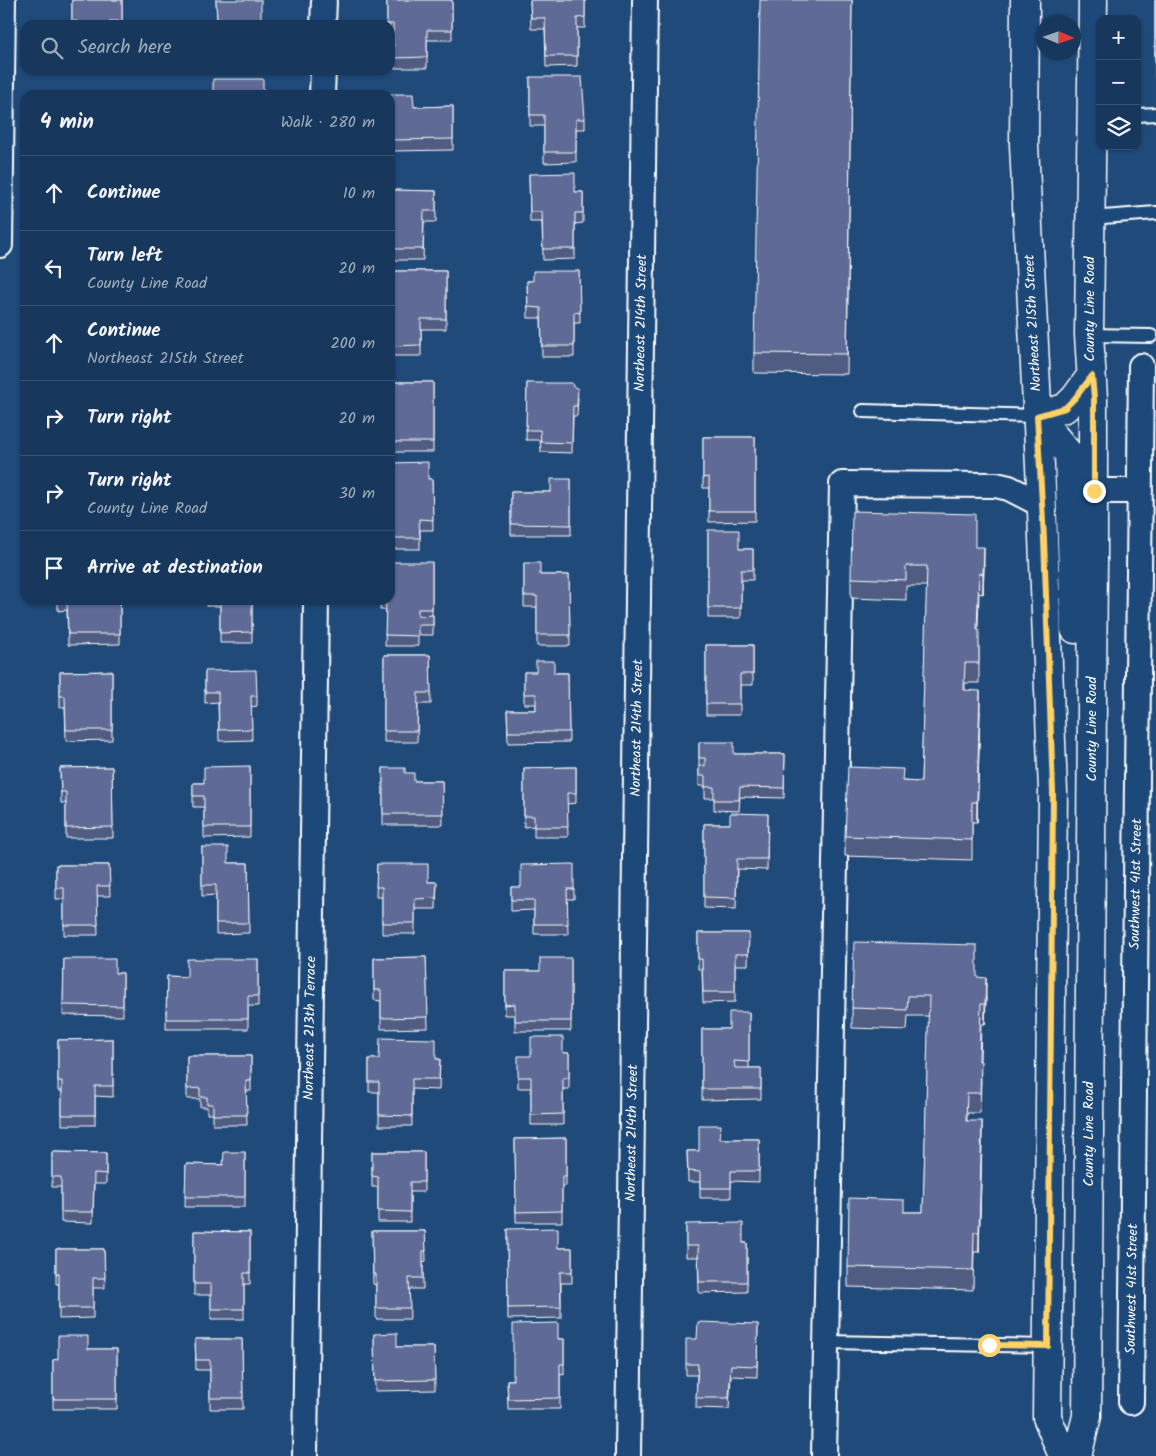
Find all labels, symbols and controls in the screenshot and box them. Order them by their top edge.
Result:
north arrow [1036,15,1081,60]
map controls [1096,15,1141,150]
button: + [1096,15,1141,60]
search box [20,20,395,75]
text: Search here [78,33,172,63]
icon: search [38,34,66,62]
button: − [1096,60,1141,105]
button: layers [1096,105,1141,150]
text: 4 min [40,106,94,139]
text: Walk · 280 m [281,110,375,135]
text: Continue [87,178,160,208]
icon: ahead [40,179,68,207]
text: 10 m [343,181,375,206]
text: Turn left [87,241,162,271]
street label: Northeast 214th Street [629,253,653,392]
street label: Northeast 215th Street [1018,253,1048,392]
icon: left [40,254,68,282]
text: 20 m [339,256,375,281]
street label: County Line Road [1079,256,1101,361]
text: County Line Road [87,271,207,296]
text: Continue [87,316,160,346]
icon: ahead [40,329,68,357]
text: 200 m [331,331,375,356]
text: Northeast 215th Street [87,346,244,371]
text: Turn right [87,403,172,433]
icon: right [40,404,68,432]
text: 20 m [339,406,375,431]
text: Turn right [87,466,172,496]
icon: right [40,479,68,507]
route end [1083,480,1106,503]
text: 30 m [339,481,375,506]
text: County Line Road [87,496,207,521]
text: Arrive at destination [87,553,263,583]
icon: arrive [40,554,68,582]
street label: Northeast 214th Street [625,658,649,797]
street label: County Line Road [1081,676,1103,781]
street label: Southwest 41st Street [1124,818,1148,950]
street label: Northeast 213th Terrace [298,955,322,1100]
street label: Northeast 214th Street [620,1063,644,1202]
street label: County Line Road [1078,1081,1100,1186]
street label: Southwest 41st Street [1120,1223,1144,1355]
route start [978,1334,1001,1357]

